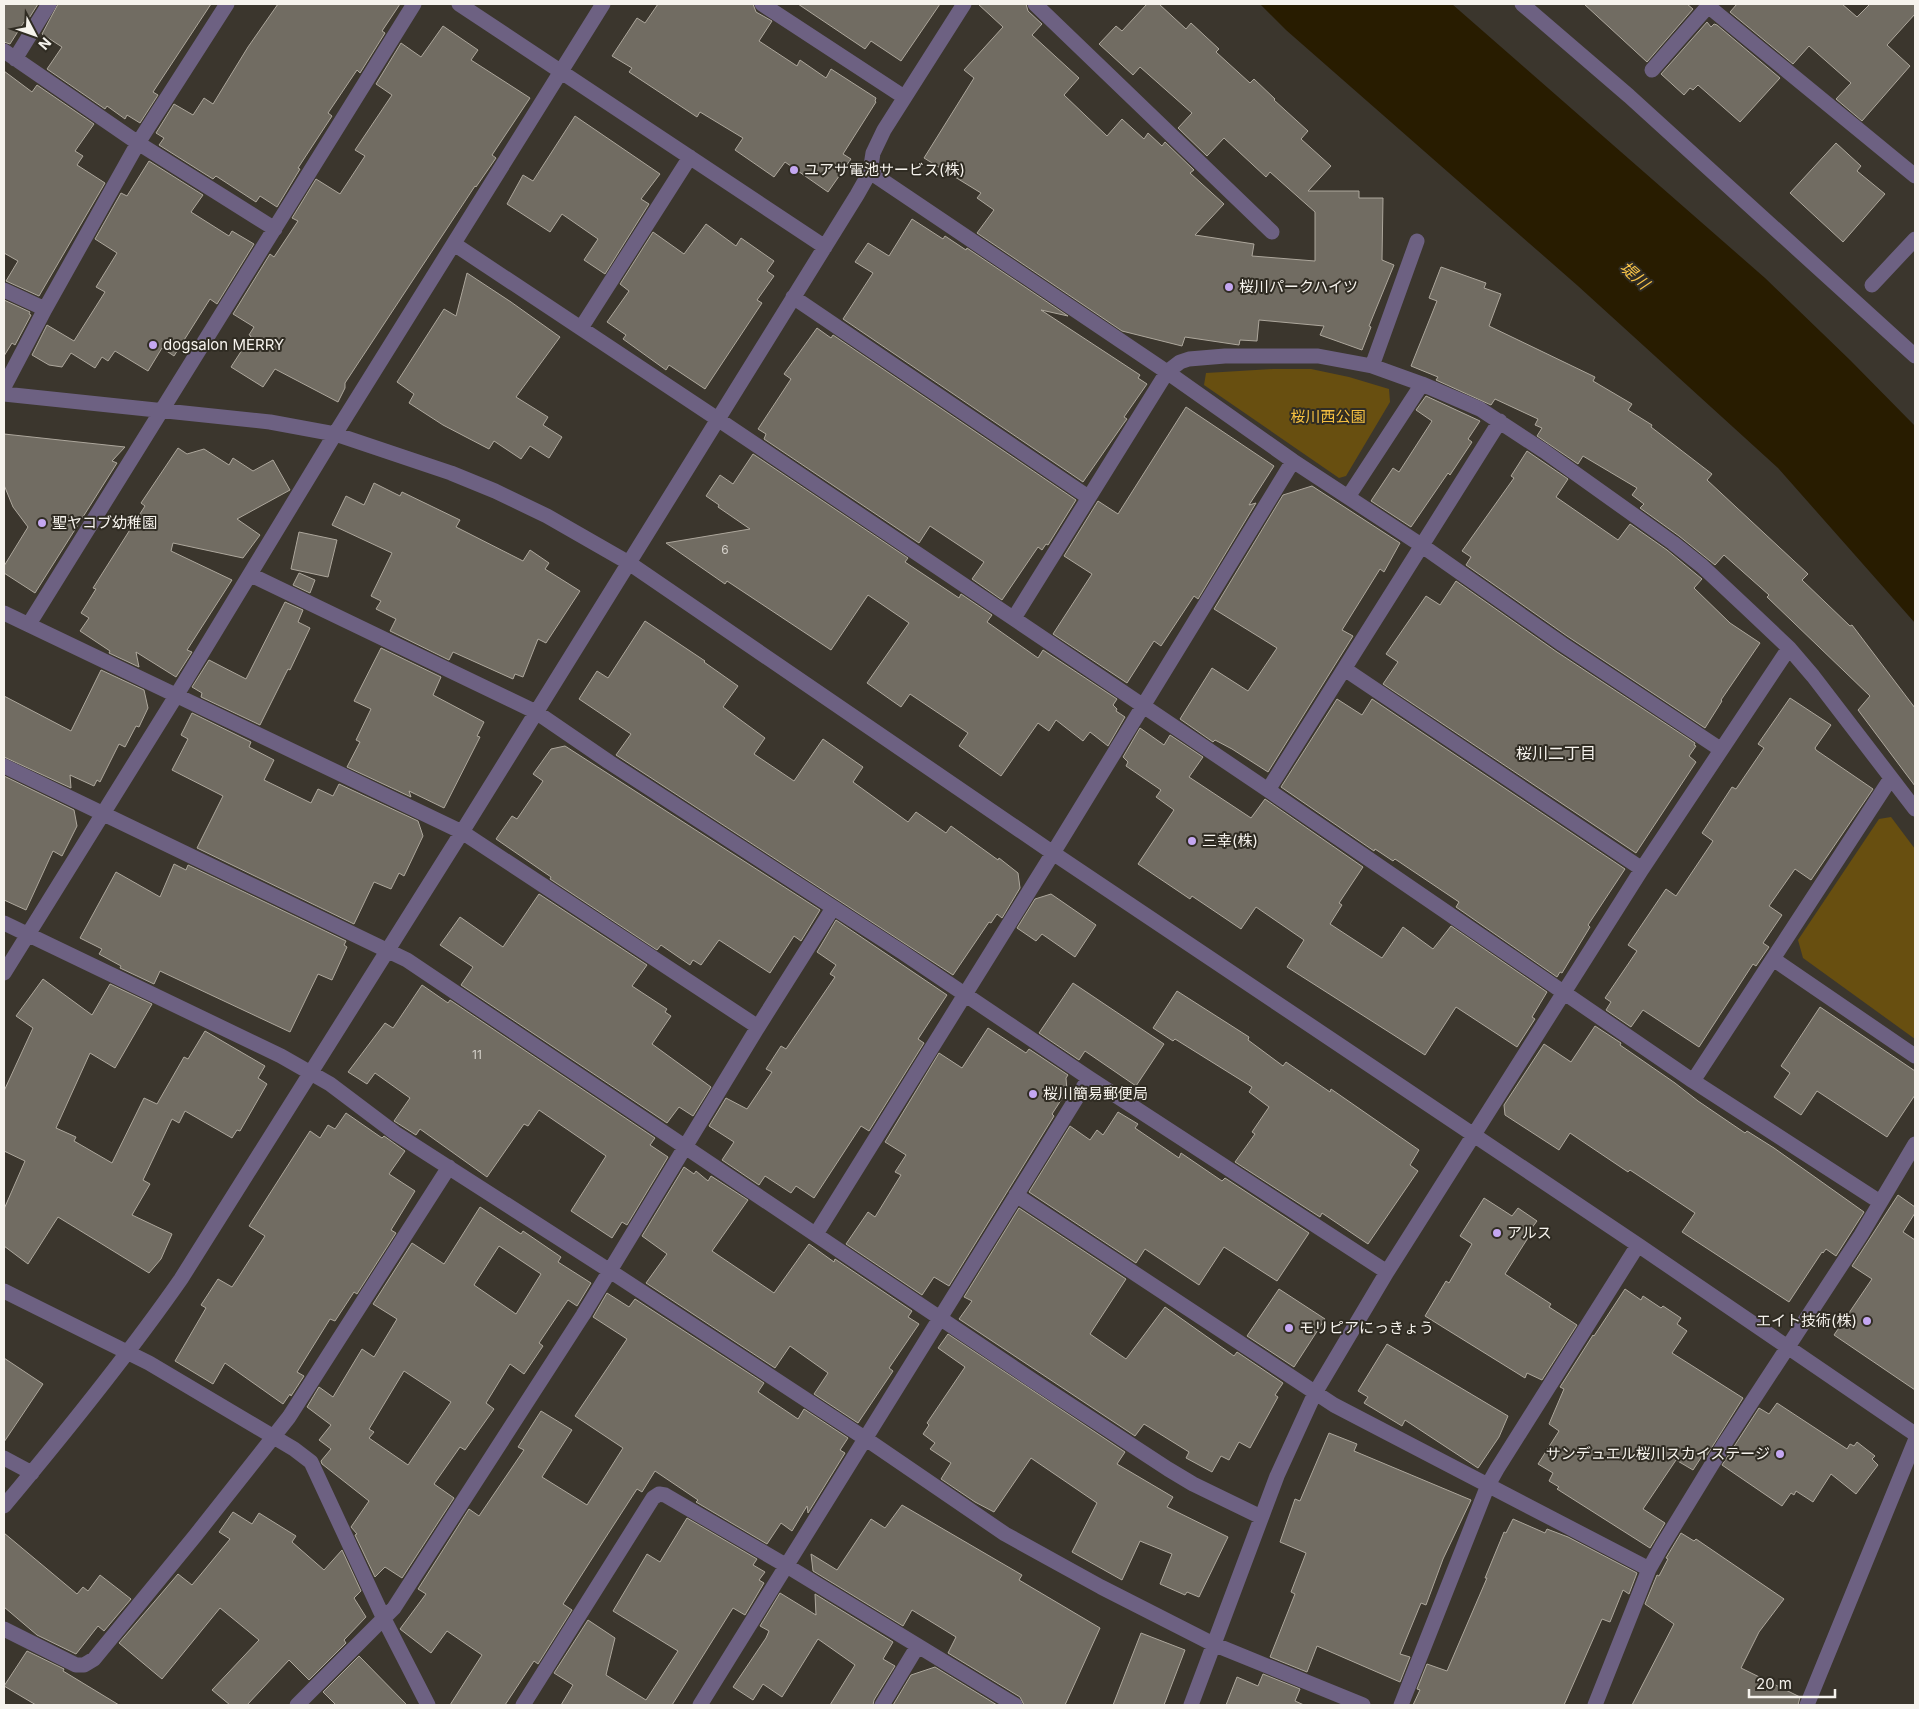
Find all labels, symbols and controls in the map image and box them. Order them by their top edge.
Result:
north arrow [10,10,60,60]
text: N [35,34,55,53]
place label: ユアサ電池サービス(株) [804,160,965,179]
marker: ユアサ電池サービス(株) [788,164,800,176]
water label: 堤川 [1616,257,1655,294]
place label: 桜川パークハイツ [1239,277,1358,296]
marker: 桜川パークハイツ [1223,281,1235,293]
place label: dogsalon MERRY [163,335,284,354]
marker: dogsalon MERRY [147,339,159,351]
park label: 桜川西公園 [1290,407,1366,426]
place label: 聖ヤコブ幼稚園 [52,513,157,532]
marker: 聖ヤコブ幼稚園 [36,517,48,529]
house number: 6 [721,542,729,557]
district label: 桜川二丁目 [1516,743,1596,763]
place label: 三幸(株) [1202,831,1258,850]
marker: 三幸(株) [1186,835,1198,847]
house number: 11 [472,1047,482,1062]
place label: 桜川簡易郵便局 [1043,1084,1148,1103]
marker: 桜川簡易郵便局 [1027,1088,1039,1100]
place label: アルス [1507,1223,1552,1242]
marker: アルス [1491,1227,1503,1239]
place label: エイト技術(株) [1756,1311,1857,1330]
marker: エイト技術(株) [1861,1315,1873,1327]
place label: モリピアにっきょう [1299,1318,1434,1337]
marker: モリピアにっきょう [1283,1322,1295,1334]
place label: サンデュエル桜川スカイステージ [1546,1444,1770,1463]
marker: サンデュエル桜川スカイステージ [1774,1448,1786,1460]
scale bar [1749,1666,1835,1698]
text: 20 m [1756,1674,1792,1693]

